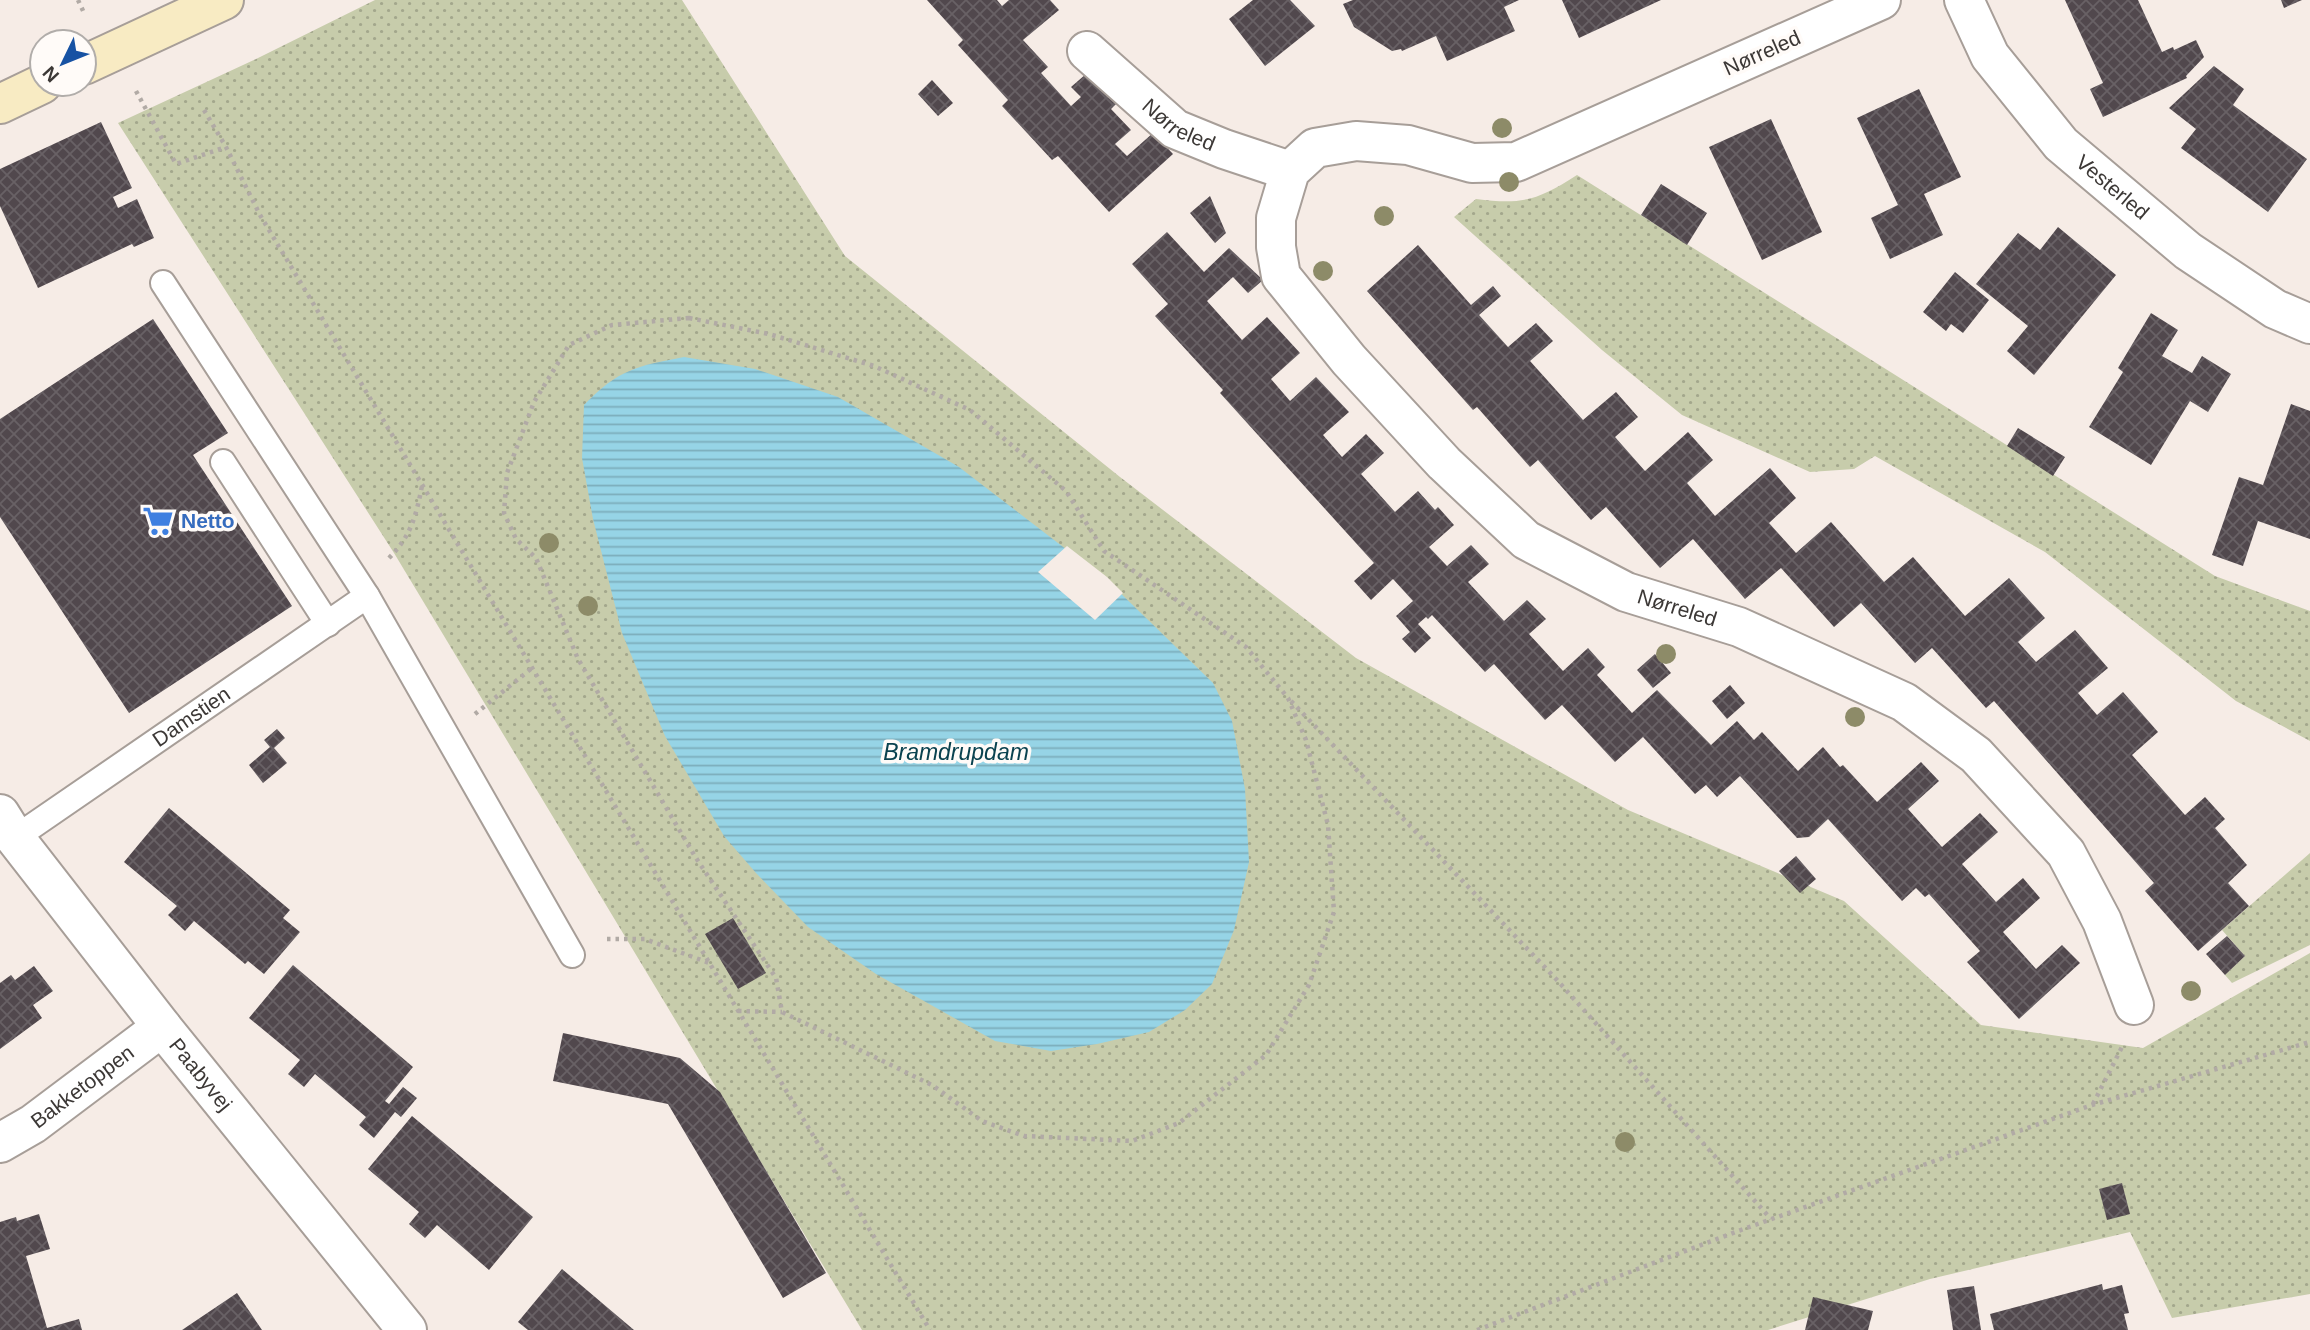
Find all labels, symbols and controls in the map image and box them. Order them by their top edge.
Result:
street label: Nørreled [1720,25,1804,80]
north arrow [28,28,98,98]
text: N [39,62,63,86]
street label: Nørreled [1138,94,1219,155]
street label: Vesterled [2072,150,2154,224]
supermarket icon: Netto [141,504,175,538]
place label: Netto [181,509,235,532]
street label: Nørreled [1635,584,1720,630]
street label: Damstien [148,682,234,751]
water label: Bramdrupdam [883,739,1029,765]
street label: Paabyvej [165,1033,237,1115]
street label: Bakketoppen [26,1040,138,1132]

